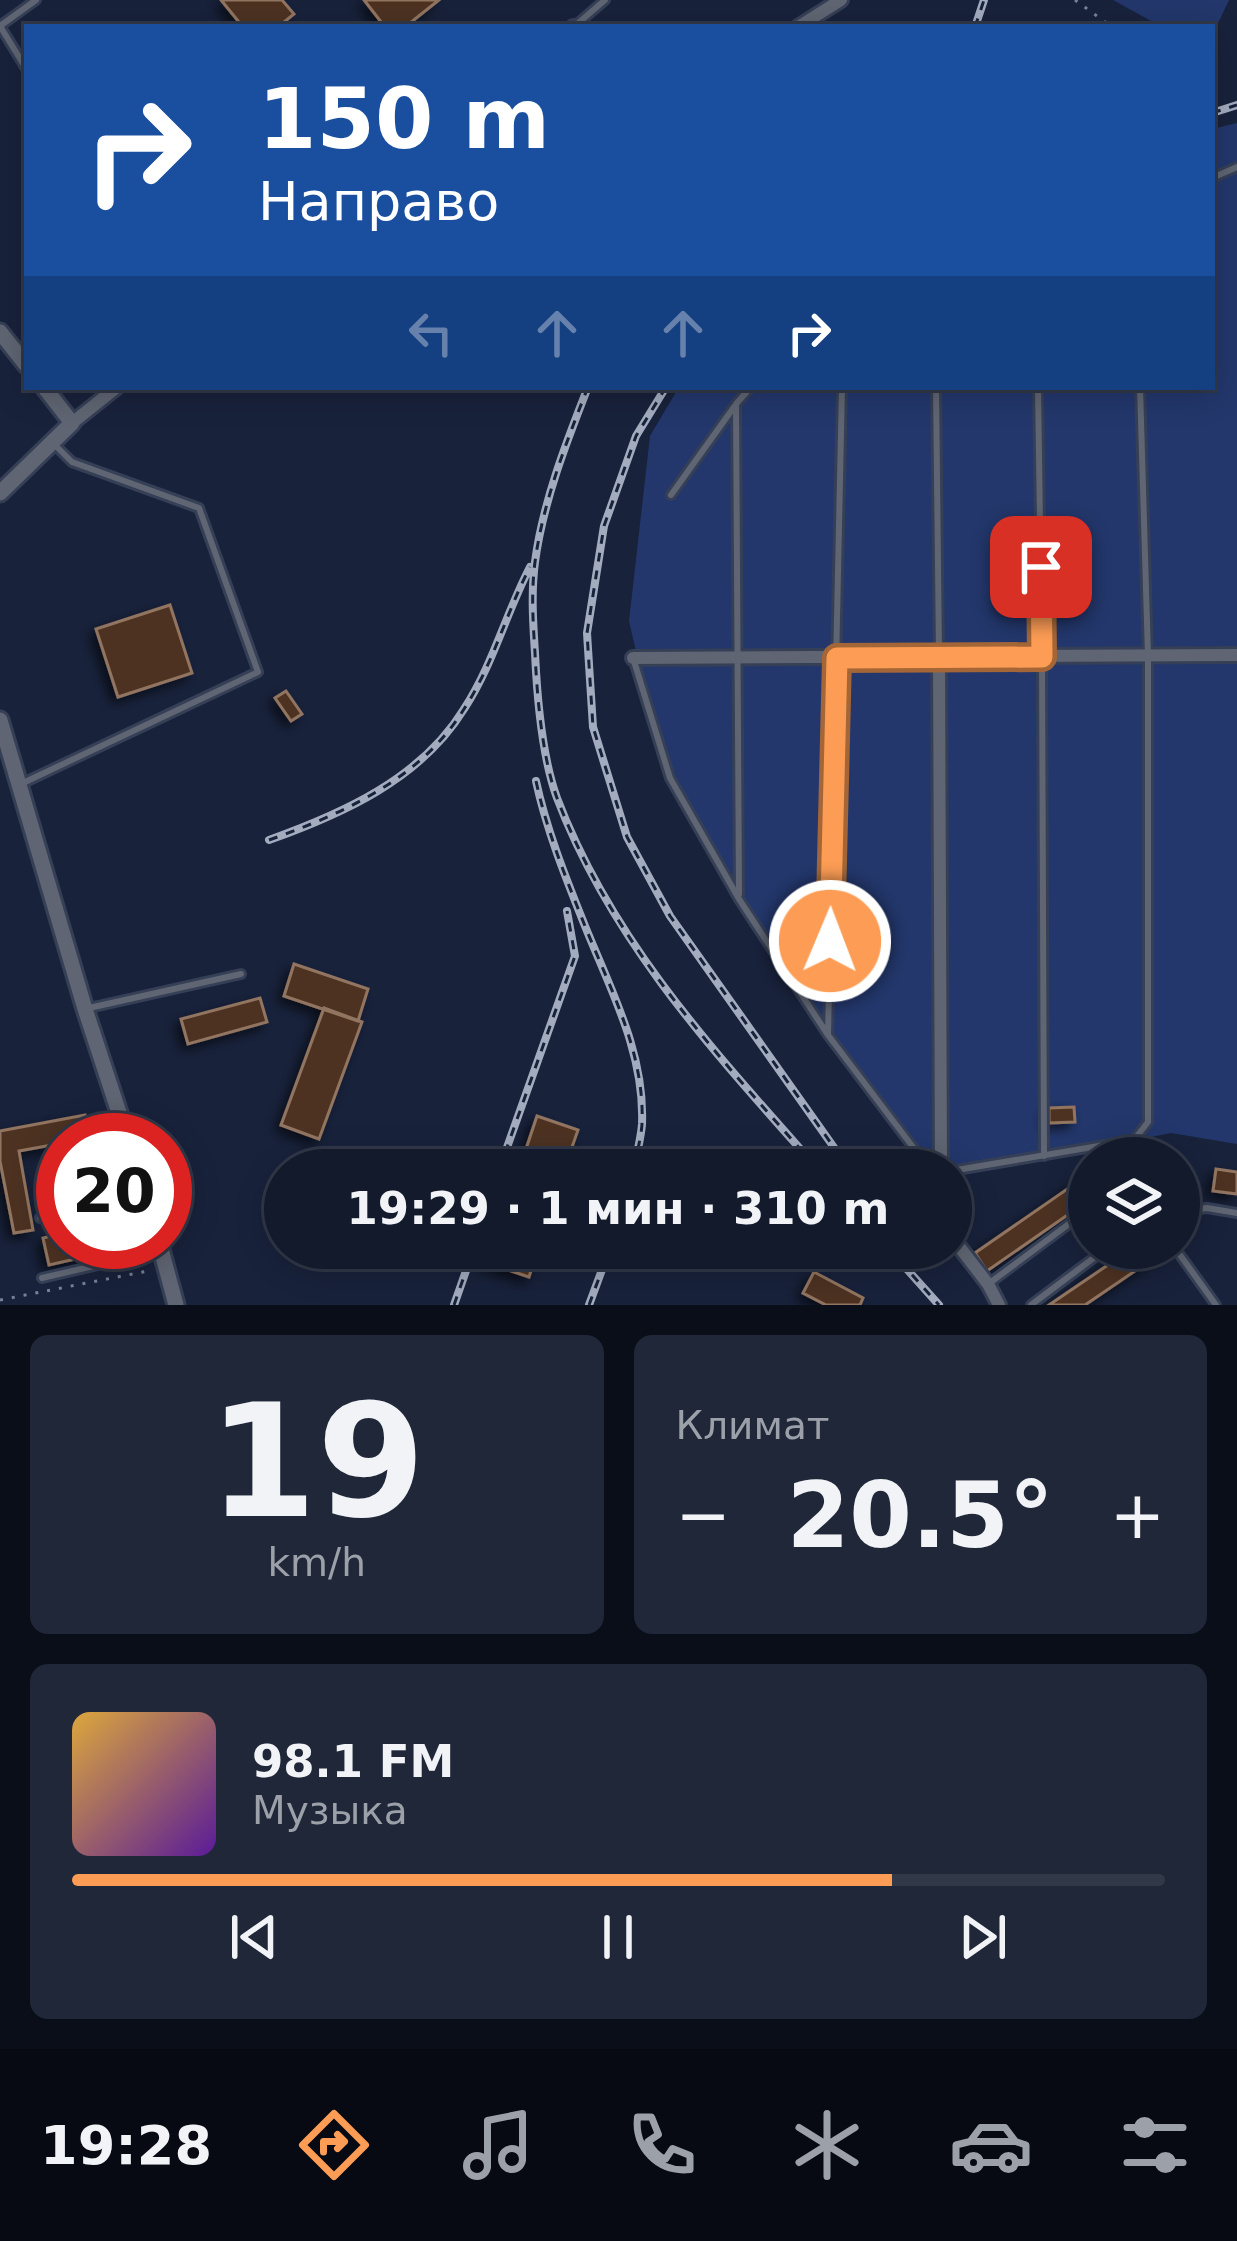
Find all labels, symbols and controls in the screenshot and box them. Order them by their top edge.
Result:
text: 150 m [258,70,550,168]
icon: right [60,72,216,228]
text: Направо [258,170,499,233]
icon: left [398,300,464,366]
icon: ahead [524,300,590,366]
icon: ahead [650,300,716,366]
icon: right [776,300,842,366]
pin [990,516,1092,618]
icon: arrive [1008,534,1074,600]
position arrow [767,878,893,1004]
speed limit sign: 20 [36,1113,192,1269]
map controls [1068,1137,1200,1269]
button: layers [1068,1137,1200,1269]
text: 19:29 · 1 мин · 310 m [347,1182,889,1235]
text: 19 [208,1371,425,1553]
text: Климат [676,1403,830,1448]
text: 20.5° [787,1463,1054,1568]
text: − [676,1477,731,1554]
text: + [1110,1477,1165,1554]
text: km/h [268,1540,366,1585]
text: 98.1 FM [252,1735,454,1788]
text: Музыка [252,1788,408,1833]
icon: previous [221,1904,287,1970]
icon: pause [585,1904,651,1970]
icon: next [950,1904,1016,1970]
icon: directions [292,2103,376,2187]
icon: music [456,2103,540,2187]
icon: phone [620,2103,704,2187]
icon: climate [785,2103,869,2187]
icon: car [949,2103,1033,2187]
icon: filters [1113,2103,1197,2187]
text: 19:28 [40,2114,212,2177]

